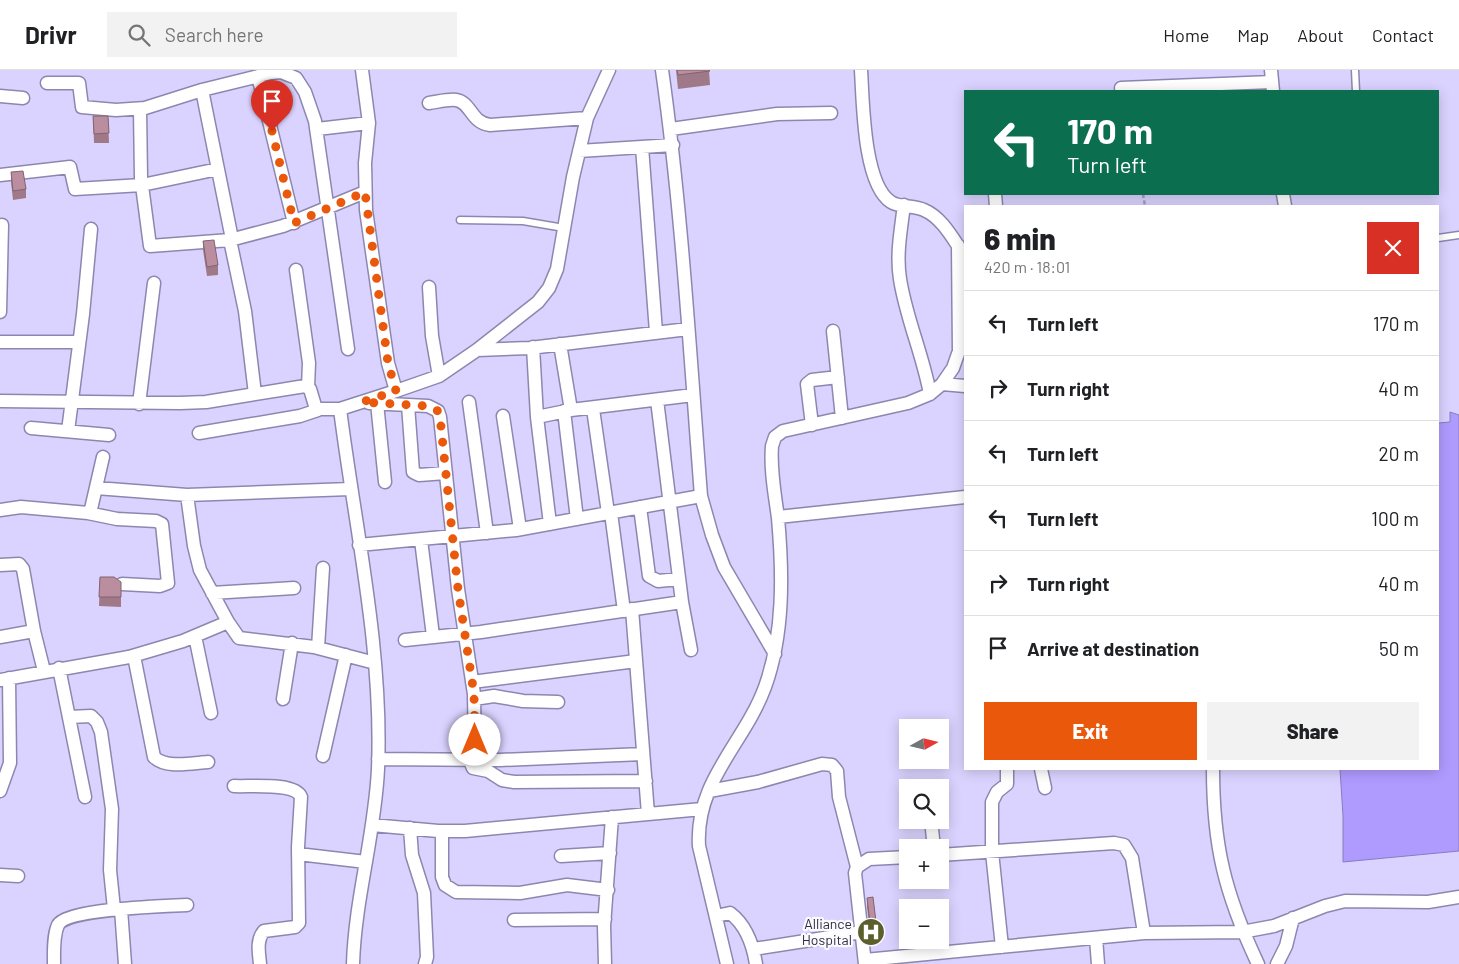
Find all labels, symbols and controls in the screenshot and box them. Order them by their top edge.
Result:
search box [107,12,457,57]
text: Drivr [25,20,77,49]
icon: search [125,21,153,49]
text: Search here [165,23,264,46]
text: Home [1163,24,1209,46]
text: Map [1237,24,1269,46]
text: About [1297,24,1344,46]
text: Contact [1372,24,1434,46]
pin [251,80,293,131]
icon: arrive [258,87,286,115]
text: 170 m [1067,109,1153,151]
icon: left [984,110,1049,175]
text: Turn left [1067,151,1147,177]
text: 6 min [984,220,1056,256]
button: close [1367,222,1419,274]
text: 420 m · 18:01 [984,257,1070,276]
icon: left [984,309,1012,337]
text: Turn left [1027,312,1098,335]
text: 170 m [1373,312,1419,335]
icon: right [984,374,1012,402]
text: Turn right [1027,377,1109,400]
text: 40 m [1378,377,1419,400]
icon: left [984,439,1012,467]
text: Turn left [1027,442,1098,465]
text: 20 m [1379,442,1419,465]
icon: left [984,504,1012,532]
text: Turn left [1027,507,1098,530]
text: 100 m [1371,507,1419,530]
icon: right [984,569,1012,597]
text: Turn right [1027,572,1109,595]
text: 40 m [1378,572,1419,595]
icon: arrive [984,634,1012,662]
text: Arrive at destination [1027,637,1199,660]
text: 50 m [1379,637,1419,660]
button: Exit [984,702,1197,760]
button: Share [1207,702,1419,760]
position arrow [448,713,500,765]
north arrow [899,719,949,769]
map controls [899,719,949,949]
button: search [899,779,949,829]
button: + [899,839,949,889]
button: − [899,899,949,949]
place label: Alliance Hospital [802,915,852,948]
hospital icon: Alliance Hospital [856,917,886,947]

